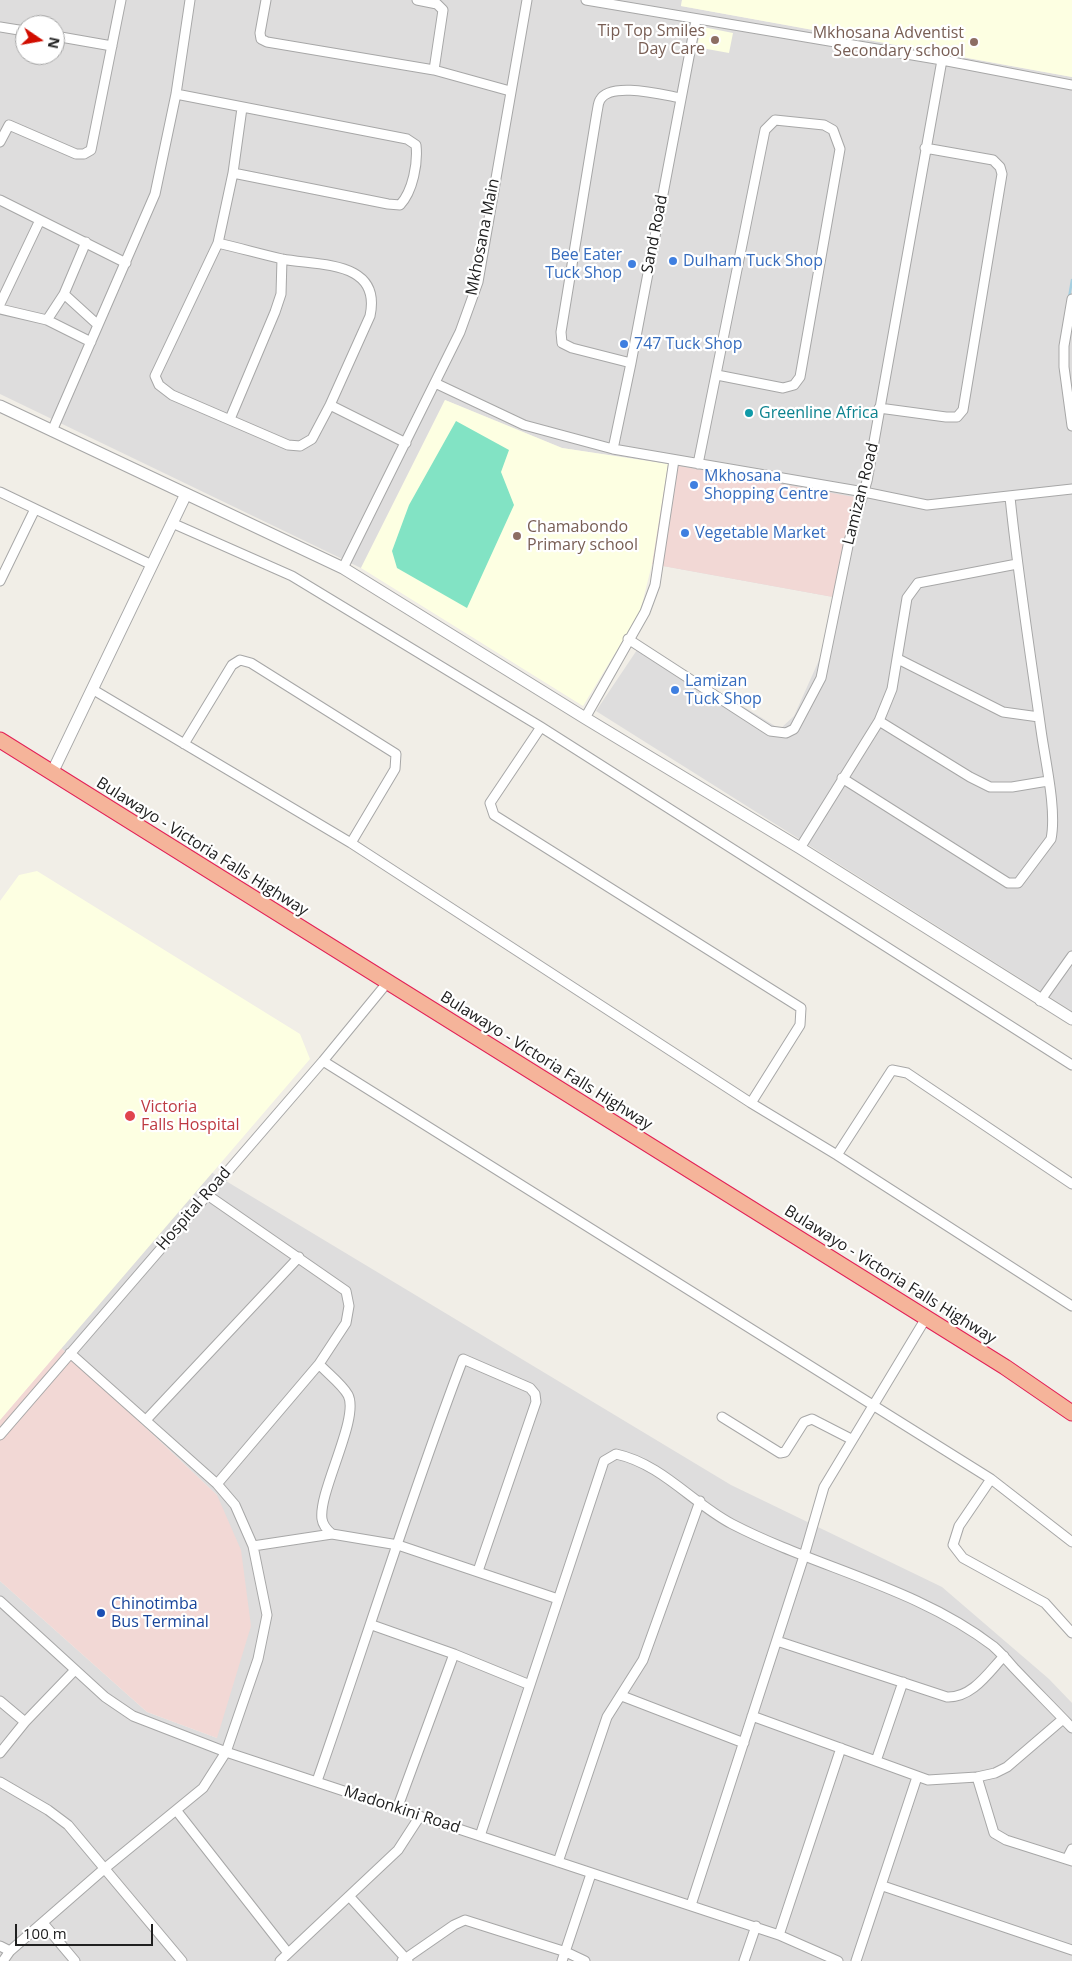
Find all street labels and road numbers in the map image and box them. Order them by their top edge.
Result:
street label: Mkhosana Main [462,177,504,297]
street label: Sand Road [638,193,672,275]
street label: Lamizan Road [839,441,883,547]
street label: Bulawayo - Victoria Falls Highway [92,774,312,920]
street label: Bulawayo - Victoria Falls Highway [436,988,656,1134]
street label: Hospital Road [153,1164,235,1254]
street label: Bulawayo - Victoria Falls Highway [780,1202,1000,1348]
street label: Madonkini Road [341,1782,463,1838]

